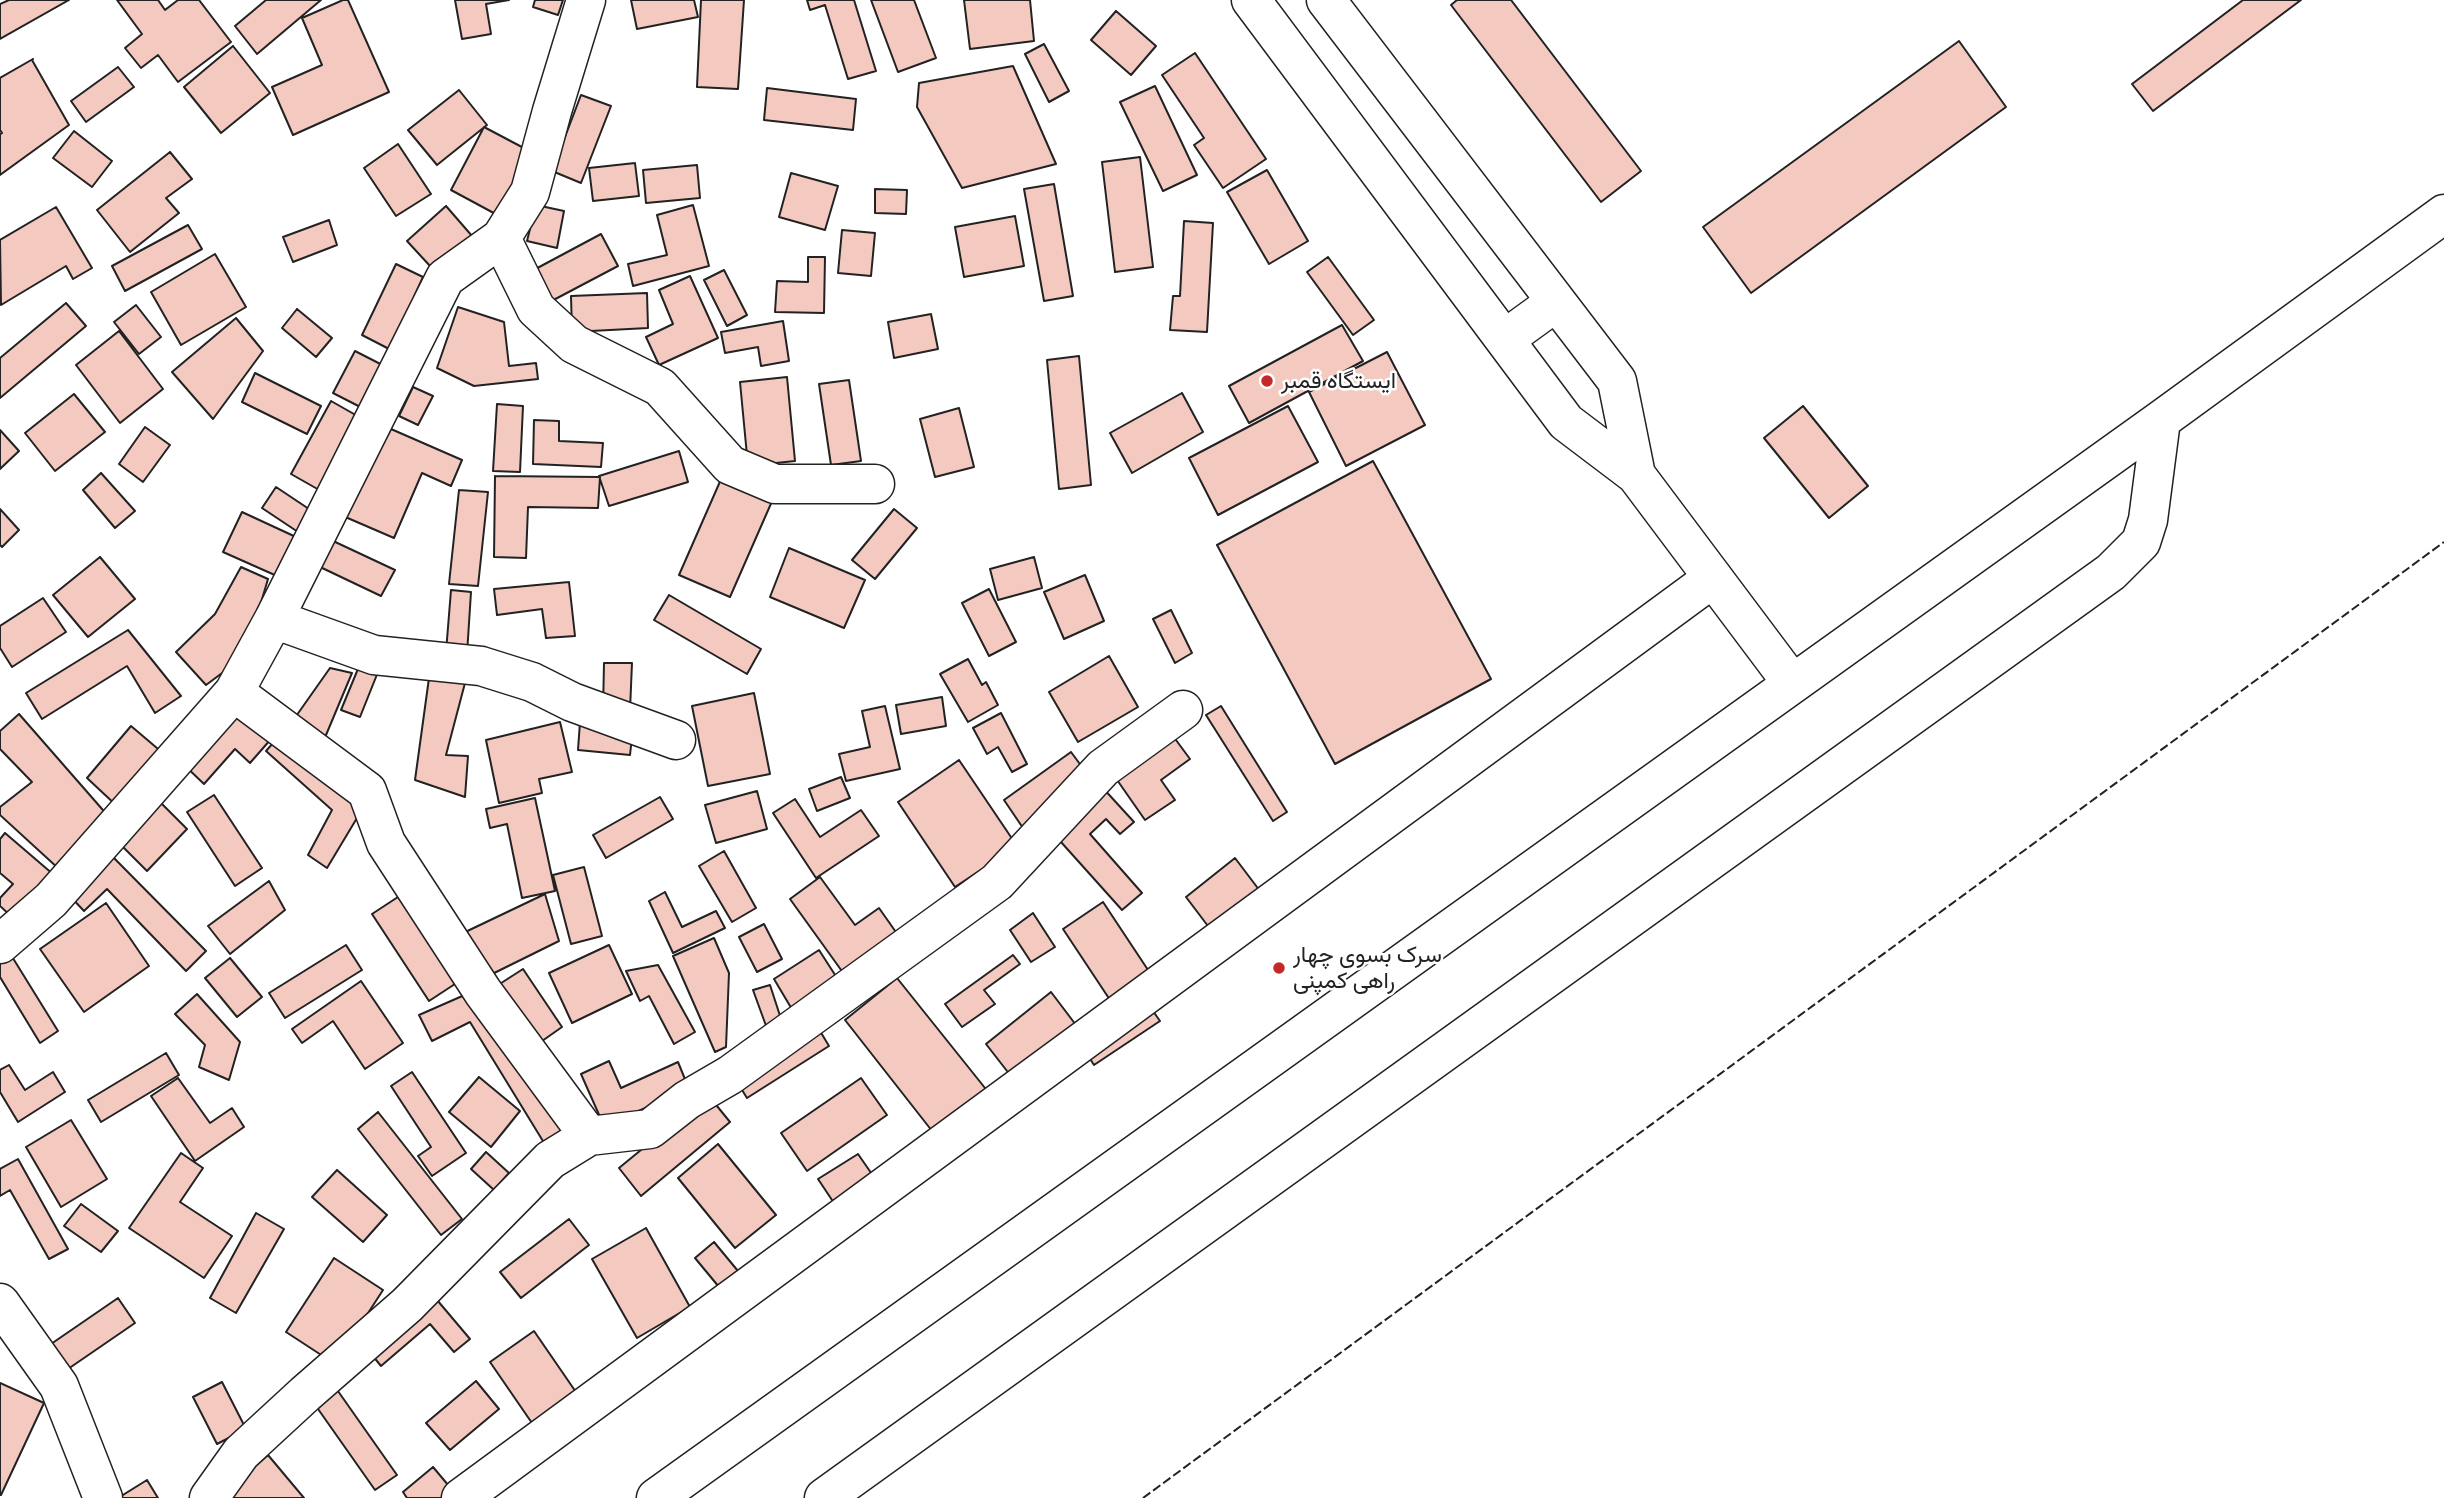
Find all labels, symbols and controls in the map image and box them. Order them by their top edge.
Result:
place label: ایستگاه قمبر [1281,367,1396,395]
marker: ایستگاه قمبر [1259,373,1275,389]
place label: سرک بسوی چهار راهی کمپنی [1293,941,1442,995]
marker: سرک بسوی چهار راهی کمپنی [1271,960,1287,976]

